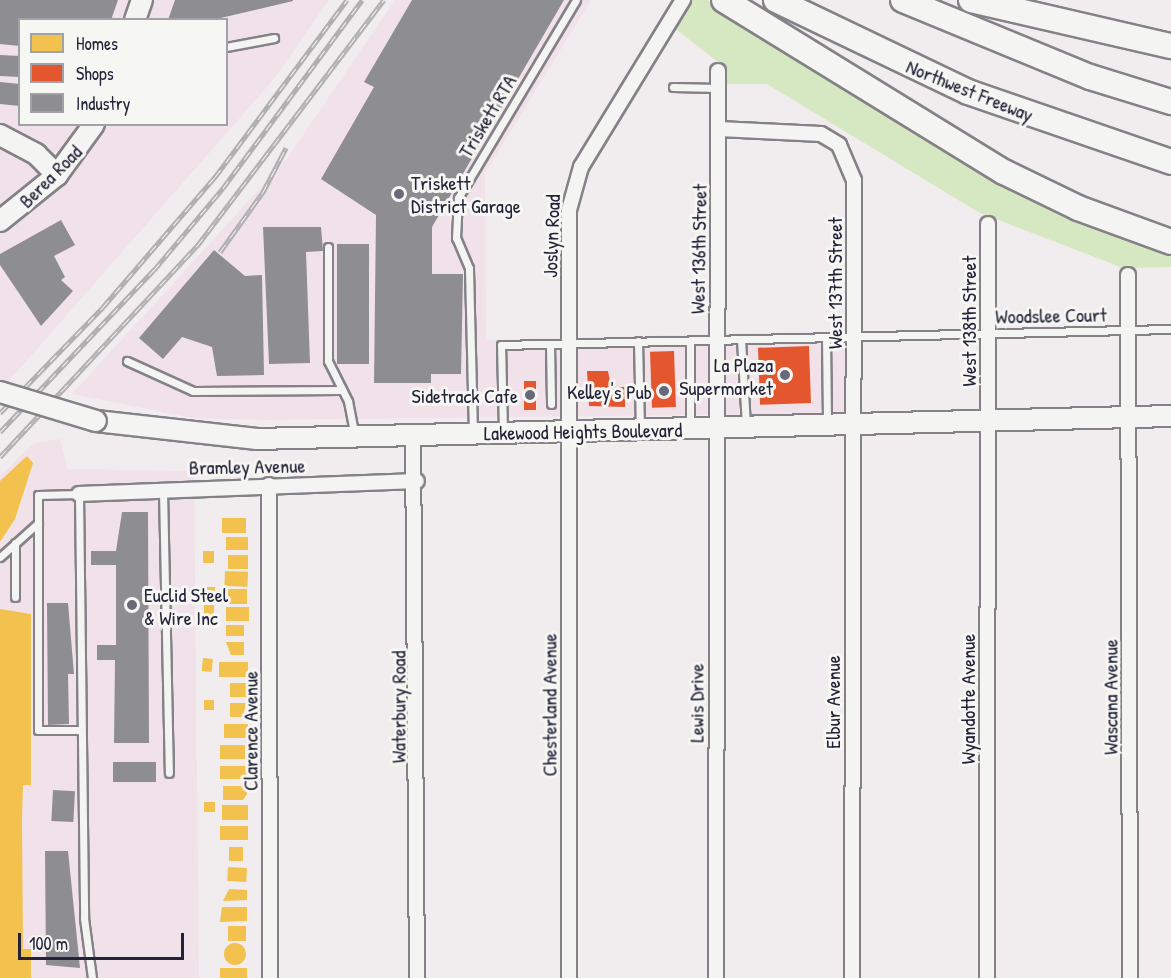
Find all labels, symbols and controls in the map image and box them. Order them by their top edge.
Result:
legend [18,18,228,126]
text: Homes [76,31,118,56]
street label: Northwest Freeway [903,54,1037,126]
text: Shops [76,61,114,86]
street label: Triskett RTA [453,70,521,162]
text: Industry [76,91,130,116]
street label: Berea Road [14,140,86,212]
place label: Triskett District Garage [411,170,521,217]
street label: West 136th Street [685,184,711,314]
marker: Triskett District Garage [392,187,406,201]
street label: Joslyn Road [538,194,564,278]
street label: West 137th Street [822,217,846,349]
street label: West 138th Street [956,256,980,386]
street label: Woodslee Court [995,302,1107,328]
place label: La Plaza Supermarket [679,352,773,399]
marker: La Plaza Supermarket [778,368,792,382]
place label: Kelley's Pub [567,379,652,403]
place label: Sidetrack Cafe [412,383,518,407]
marker: Kelley's Pub [657,384,671,398]
marker: Sidetrack Cafe [523,388,537,402]
street label: Lakewood Heights Boulevard [484,417,682,445]
street label: Bramley Avenue [189,453,305,479]
place label: Euclid Steel & Wire Inc [144,582,228,629]
marker: Euclid Steel & Wire Inc [125,598,139,612]
street label: Chesterland Avenue [537,634,561,776]
street label: Wyandotte Avenue [955,634,979,764]
street label: Wascana Avenue [1098,639,1122,755]
street label: Waterbury Road [386,651,410,763]
street label: Elbur Avenue [820,655,844,749]
street label: Lewis Drive [684,663,708,743]
street label: Clarence Avenue [238,671,262,791]
scale bar [21,921,188,959]
text: 100 m [29,931,68,956]

